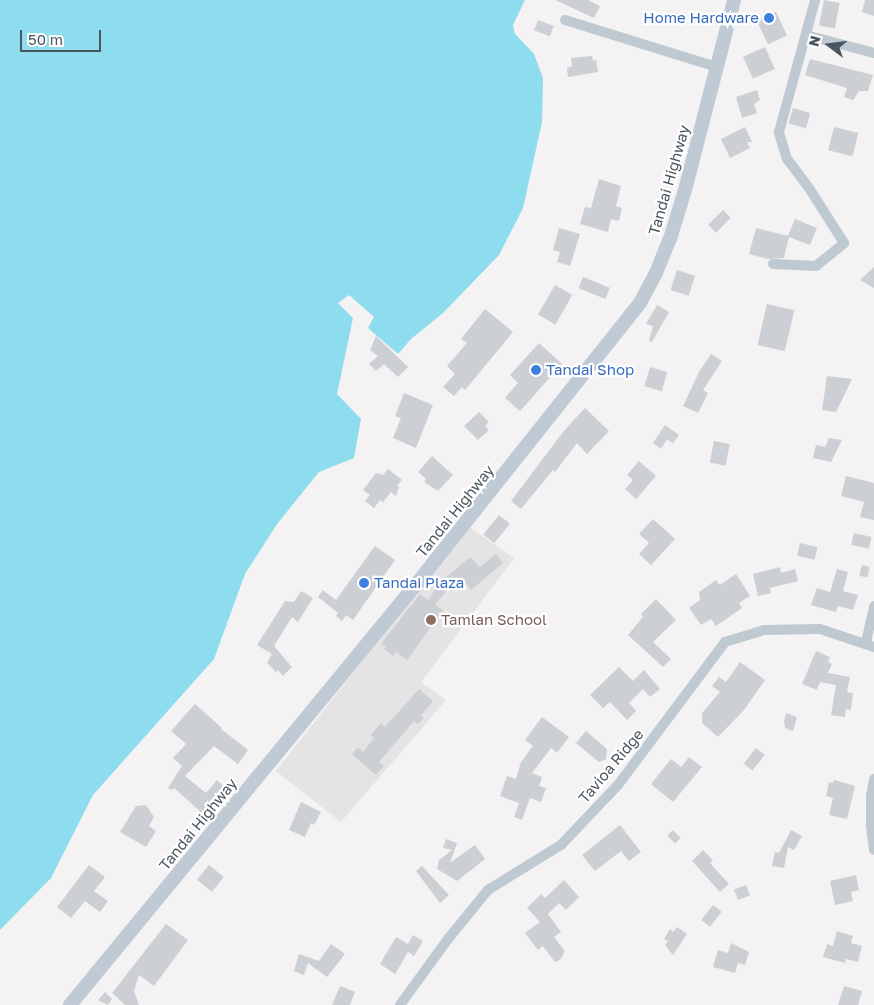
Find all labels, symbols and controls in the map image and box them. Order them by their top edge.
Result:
place label: Home Hardware [643,9,759,27]
marker: Home Hardware [763,12,775,24]
scale bar [22,20,104,52]
north arrow [804,20,854,70]
text: 50 m [28,30,63,48]
text: N [804,34,824,48]
street label: Tandai Highway [645,123,693,237]
place label: Tandai Shop [546,361,634,379]
marker: Tandai Shop [530,364,542,376]
street label: Tandai Highway [412,461,498,561]
place label: Tandai Plaza [374,574,464,592]
marker: Tandai Plaza [358,577,370,589]
place label: Tamlan School [441,611,547,629]
marker: Tamlan School [425,614,437,626]
street label: Tavioa Ridge [575,725,647,807]
street label: Tandai Highway [155,774,241,874]

